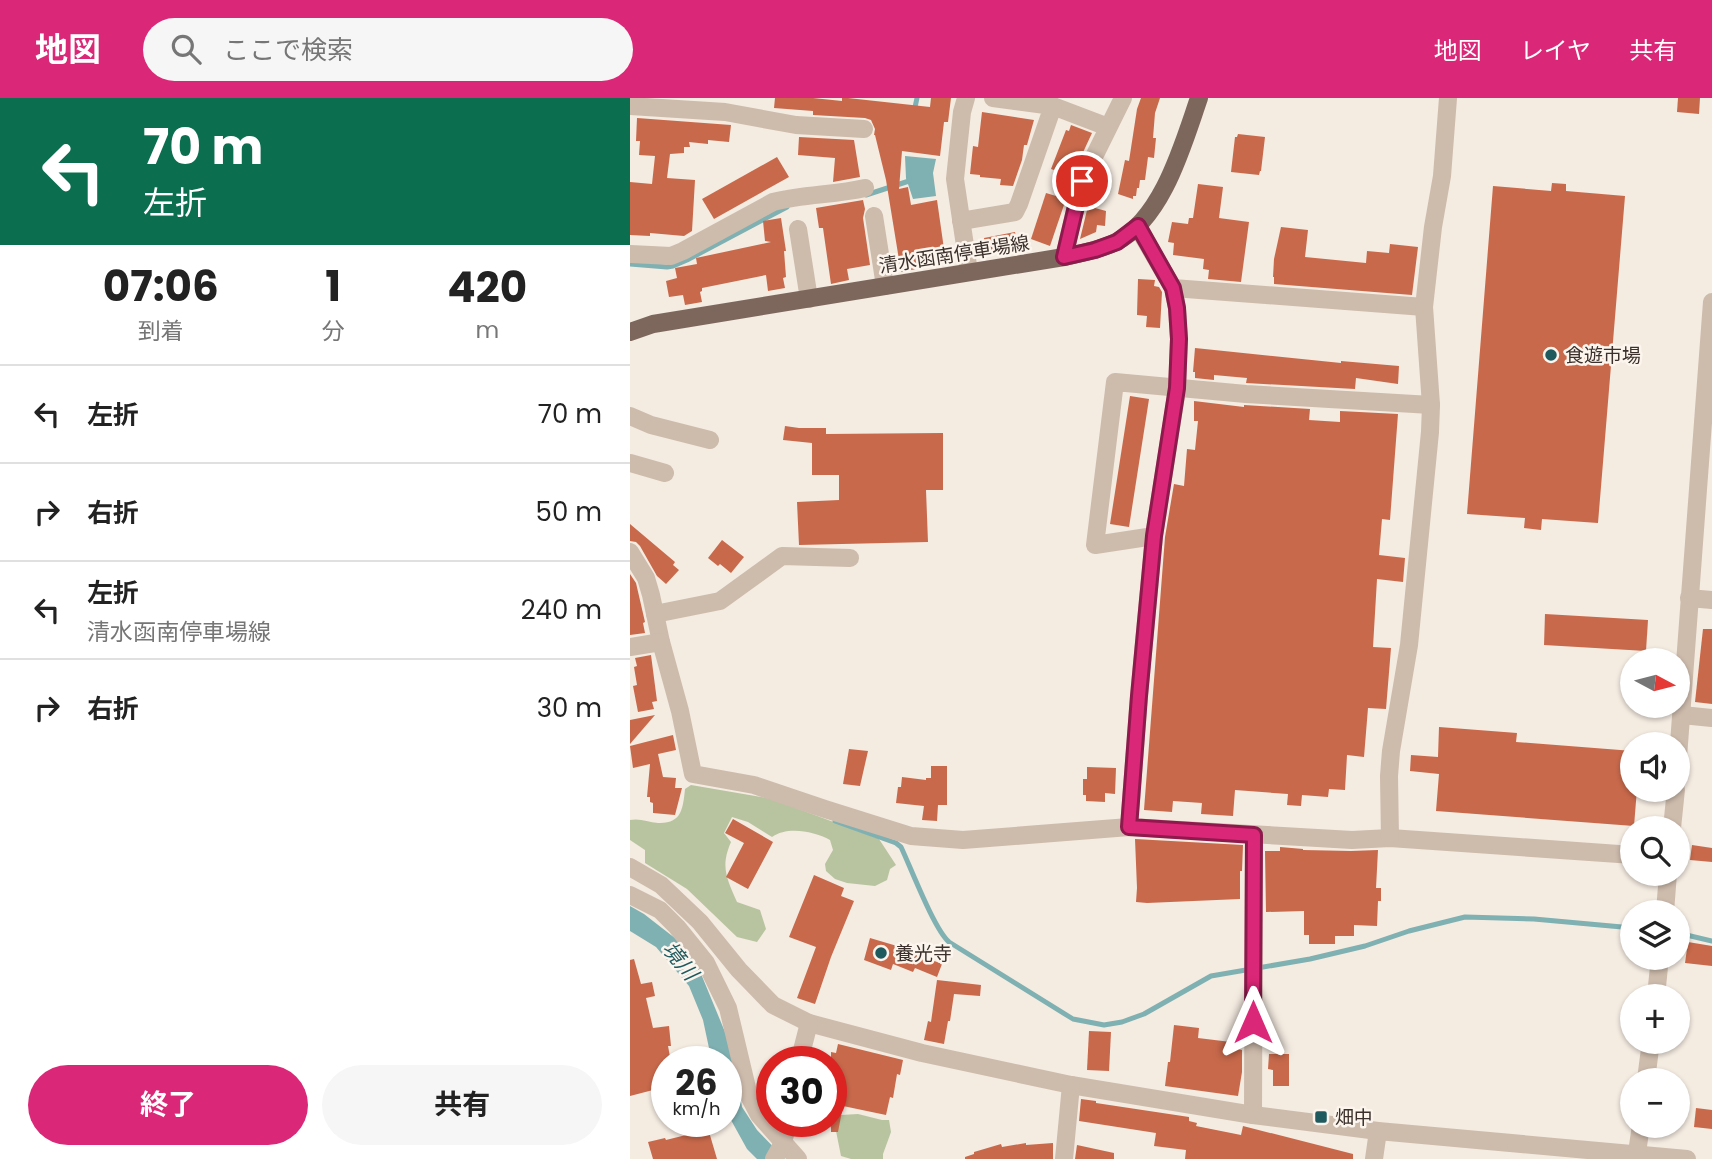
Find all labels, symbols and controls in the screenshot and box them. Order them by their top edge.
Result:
search box [143,18,633,81]
text: 地図 [35,26,101,73]
icon: search [167,30,205,68]
text: ここで検索 [223,32,353,68]
text: 地図 [1434,34,1482,67]
text: レイヤ [1520,34,1591,67]
text: 共有 [1629,34,1677,67]
text: 70 m [143,113,263,181]
icon: left [28,126,119,217]
pin [1052,151,1112,211]
icon: arrive [1063,162,1101,200]
text: 左折 [143,180,207,225]
street label: 清水函南停車場線 [877,229,1031,280]
text: 07:06 [103,257,219,316]
text: 1 [325,257,341,316]
text: 420 [447,258,527,317]
text: m [475,314,499,346]
text: 到着 [138,315,184,347]
text: 分 [322,315,345,347]
place label: 食遊市場 [1565,342,1641,369]
marker: 食遊市場 [1543,347,1559,363]
icon: left [28,395,66,433]
text: 70 m [538,396,602,432]
text: 左折 [87,397,139,433]
icon: right [28,493,66,531]
text: 50 m [536,494,602,530]
text: 右折 [87,495,139,531]
text: 左折 [87,575,139,611]
icon: left [28,591,66,629]
text: 240 m [521,592,602,628]
text: 清水函南停車場線 [87,616,271,648]
north arrow [1620,648,1690,718]
map controls [1620,648,1690,1138]
icon: right [28,689,66,727]
text: 30 m [537,690,602,726]
text: 右折 [87,691,139,727]
button: sound [1620,732,1690,802]
button: search [1620,816,1690,886]
button: layers [1620,900,1690,970]
water label: 境川 [656,935,706,988]
place label: 養光寺 [895,940,952,967]
marker: 養光寺 [873,945,889,961]
button: + [1620,984,1690,1054]
position arrow [1216,985,1290,1059]
speed limit sign: 30 [756,1046,847,1137]
text: 26 [675,1058,718,1107]
button: 終了 [28,1065,308,1145]
button: 共有 [322,1065,602,1145]
button: − [1620,1068,1690,1138]
text: km/h [673,1096,720,1121]
place label: 畑中 [1335,1104,1373,1131]
marker: 畑中 [1313,1109,1329,1125]

